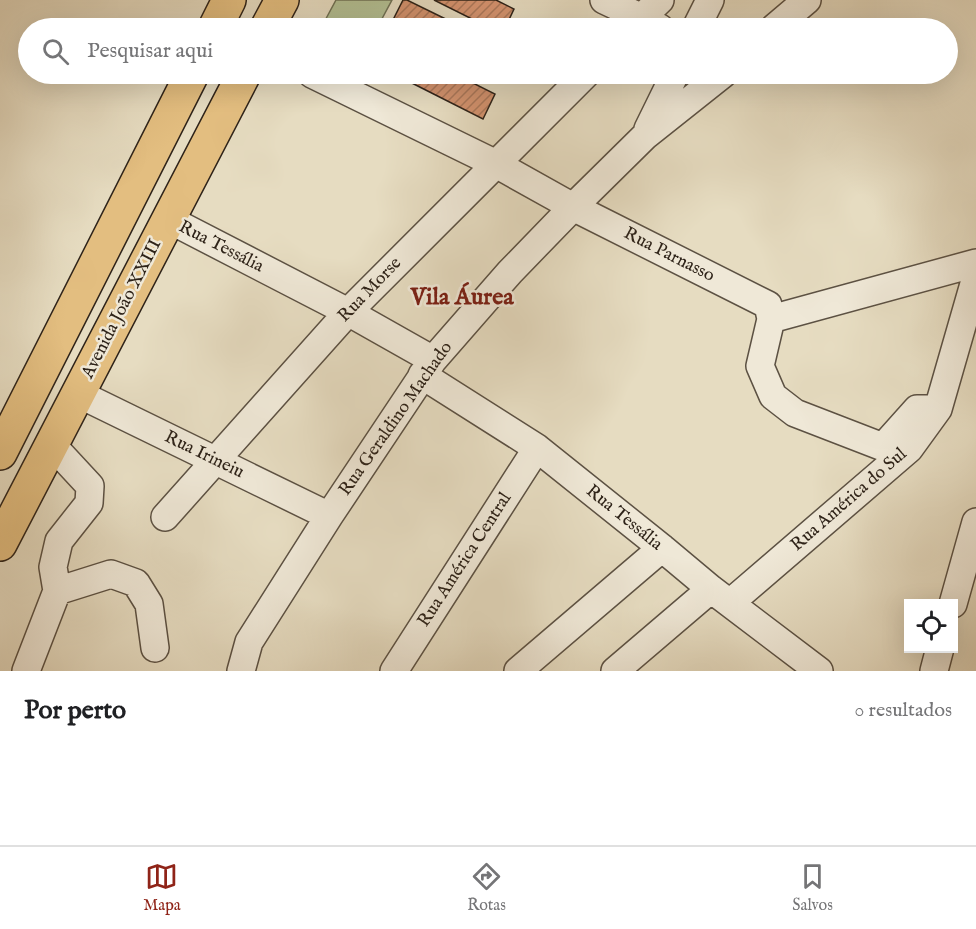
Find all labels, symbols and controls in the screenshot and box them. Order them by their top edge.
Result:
search box [18,18,958,84]
icon: search [39,35,72,68]
text: Pesquisar aqui [87,37,213,65]
street label: Rua Tessália [175,216,268,278]
street label: Rua Parnasso [620,222,719,288]
street label: Avenida João XXIII [76,235,167,384]
street label: Rua Morse [333,252,407,328]
district label: Vila Áurea [409,282,514,313]
street label: Rua Geraldino Machado [334,337,458,501]
street label: Rua Irineiu [160,426,248,484]
street label: Rua América do Sul [786,443,912,557]
street label: Rua Tessália [581,480,667,556]
street label: Rua América Central [413,488,517,632]
map controls [904,599,958,653]
button: locate [904,599,958,653]
text: Por perto [24,694,126,727]
text: 0 resultados [854,698,952,723]
tab: Mapa [143,860,181,916]
tab: Rotas [467,860,506,916]
tab: Salvos [792,860,833,916]

